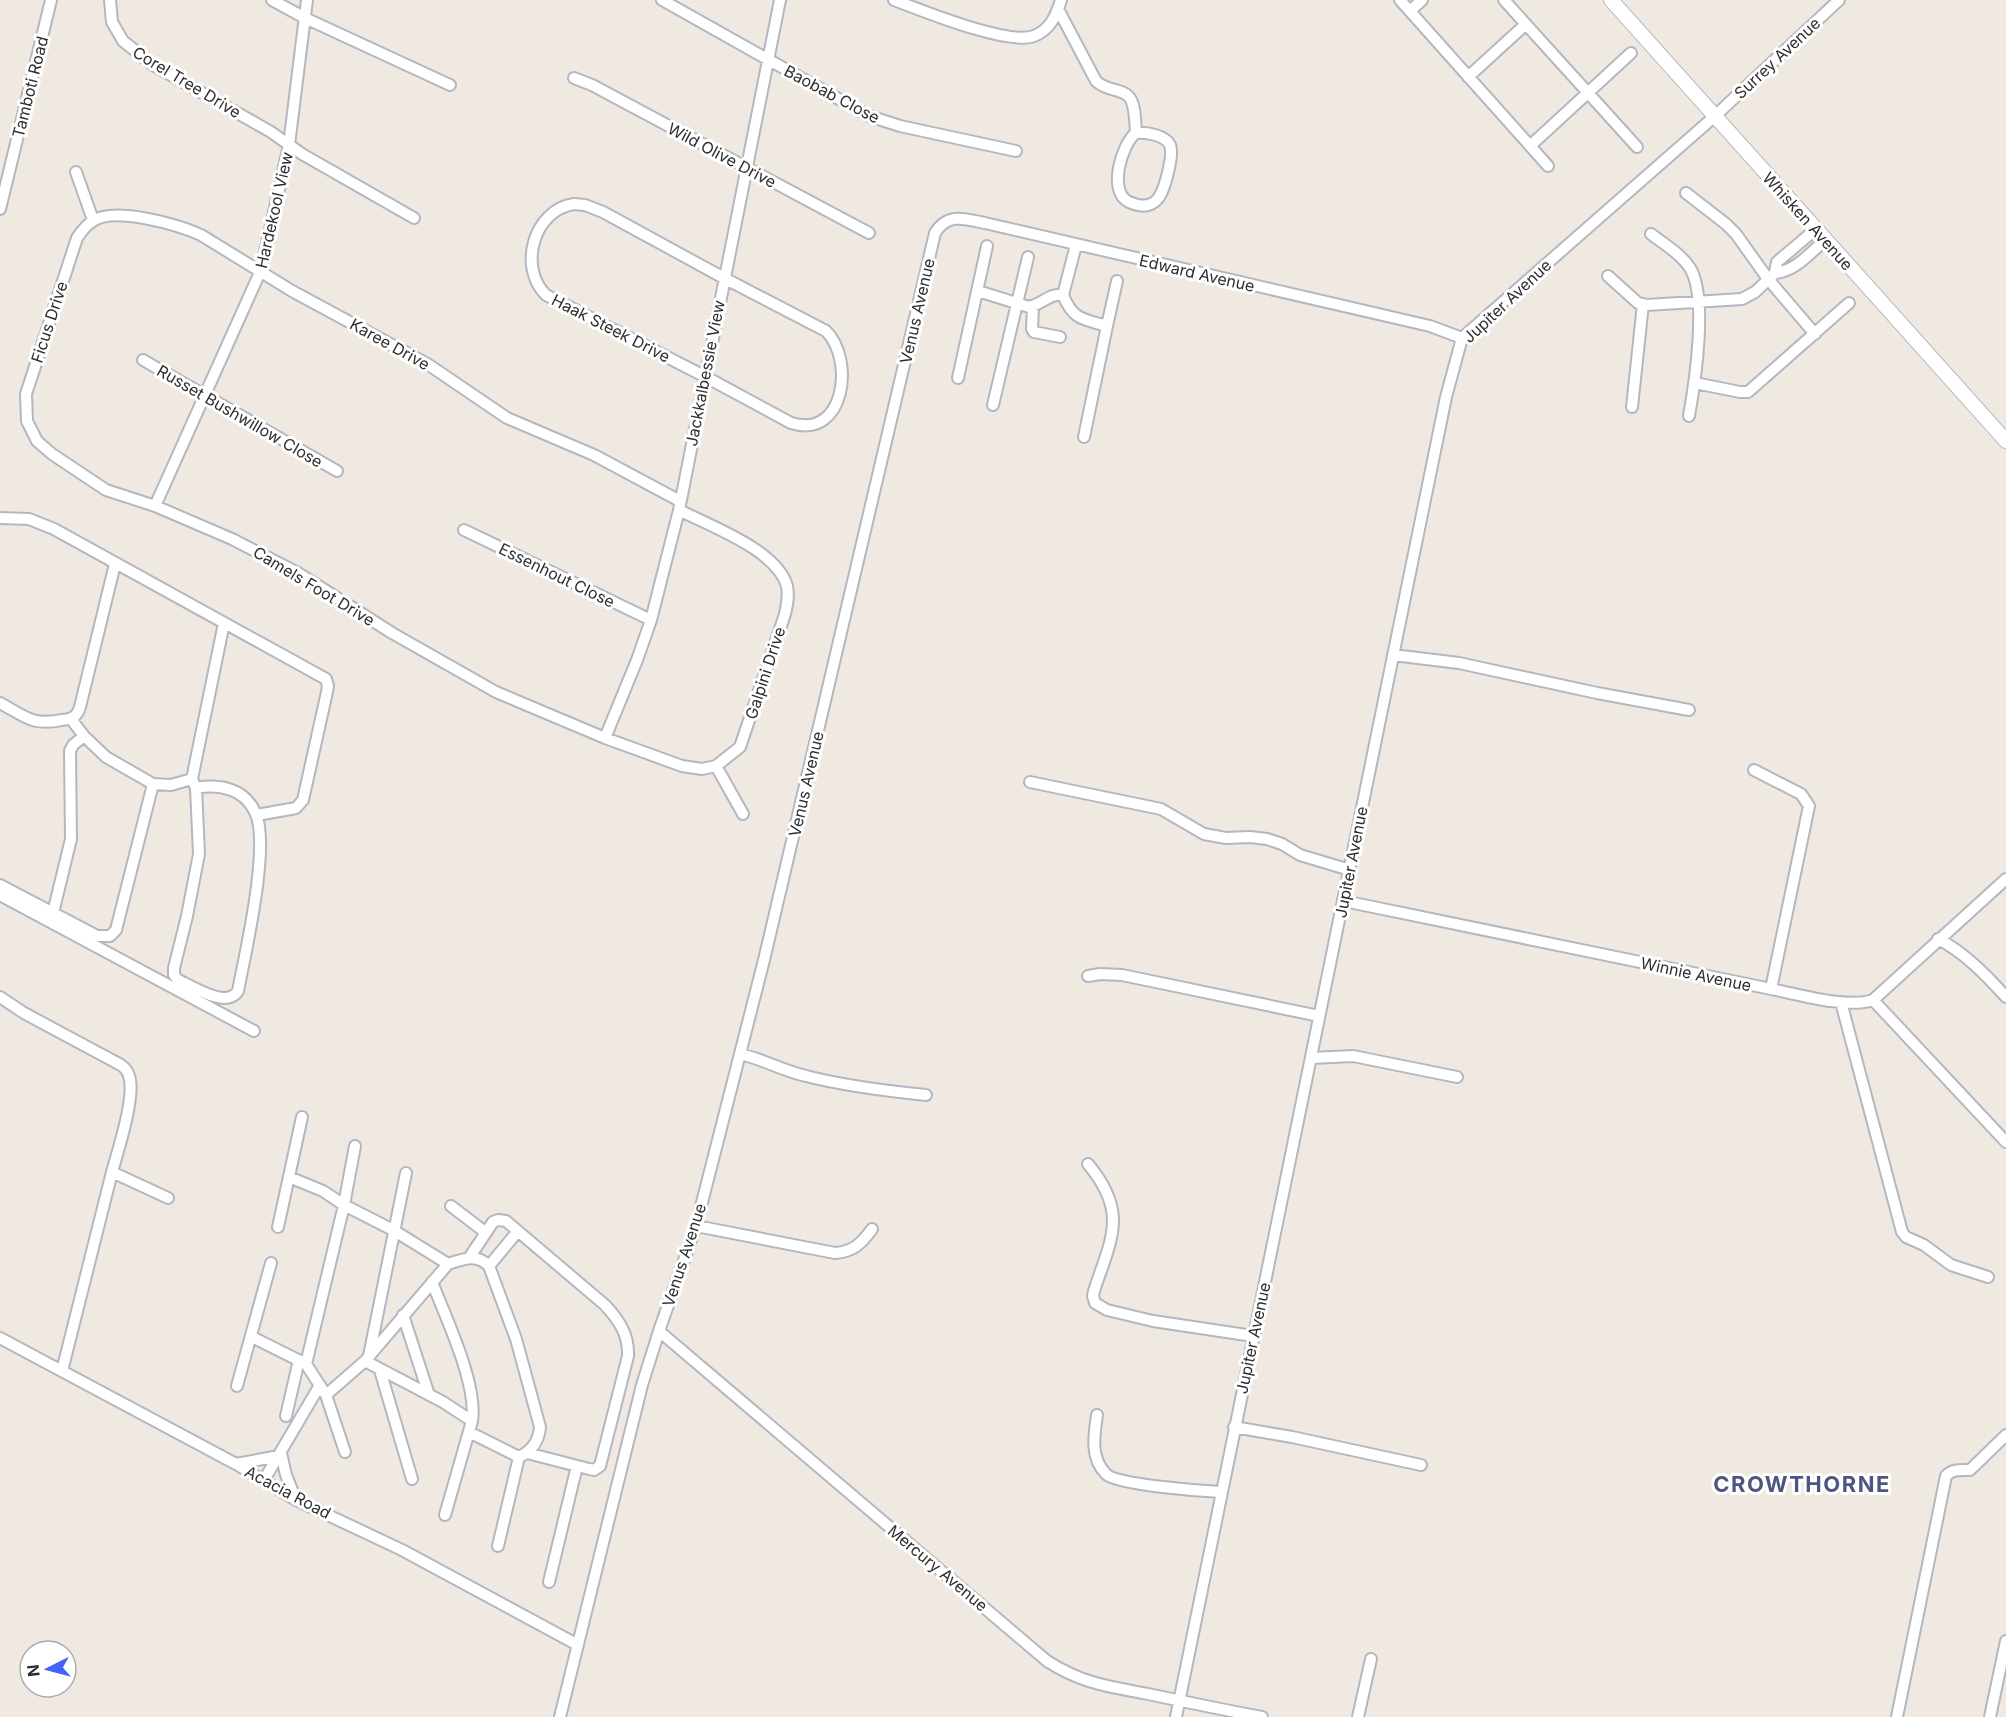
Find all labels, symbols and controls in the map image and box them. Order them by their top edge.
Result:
street label: Surrey Avenue [1730,13,1824,103]
street label: Tamboti Road [8,34,52,140]
street label: Corel Tree Drive [129,42,245,122]
street label: Baobab Close [781,60,883,128]
street label: Wild Olive Drive [664,118,780,192]
street label: Hardekool View [251,150,297,270]
street label: Whisken Avenue [1759,168,1857,274]
street label: Edward Avenue [1137,250,1257,296]
street label: Jupiter Avenue [1459,255,1555,347]
street label: Venus Avenue [895,256,939,366]
street label: Ficus Drive [26,279,72,365]
street label: Haak Steek Drive [548,290,674,366]
street label: Jackkalbessie View [681,298,729,448]
street label: Karee Drive [347,314,433,374]
street label: Russet Bushwillow Close [154,360,326,472]
street label: Essenhout Close [496,538,618,612]
street label: Camels Foot Drive [250,542,378,630]
street label: Galpini Drive [741,624,789,722]
street label: Venus Avenue [784,729,828,839]
street label: Jupiter Avenue [1330,804,1372,920]
street label: Winnie Avenue [1639,953,1753,995]
street label: Venus Avenue [658,1201,710,1309]
street label: Jupiter Avenue [1231,1280,1275,1396]
street label: Acacia Road [242,1461,334,1523]
district label: CROWTHORNE [1713,1471,1891,1497]
street label: Mercury Avenue [884,1520,992,1616]
north arrow [18,1639,78,1699]
text: N [22,1663,44,1678]

